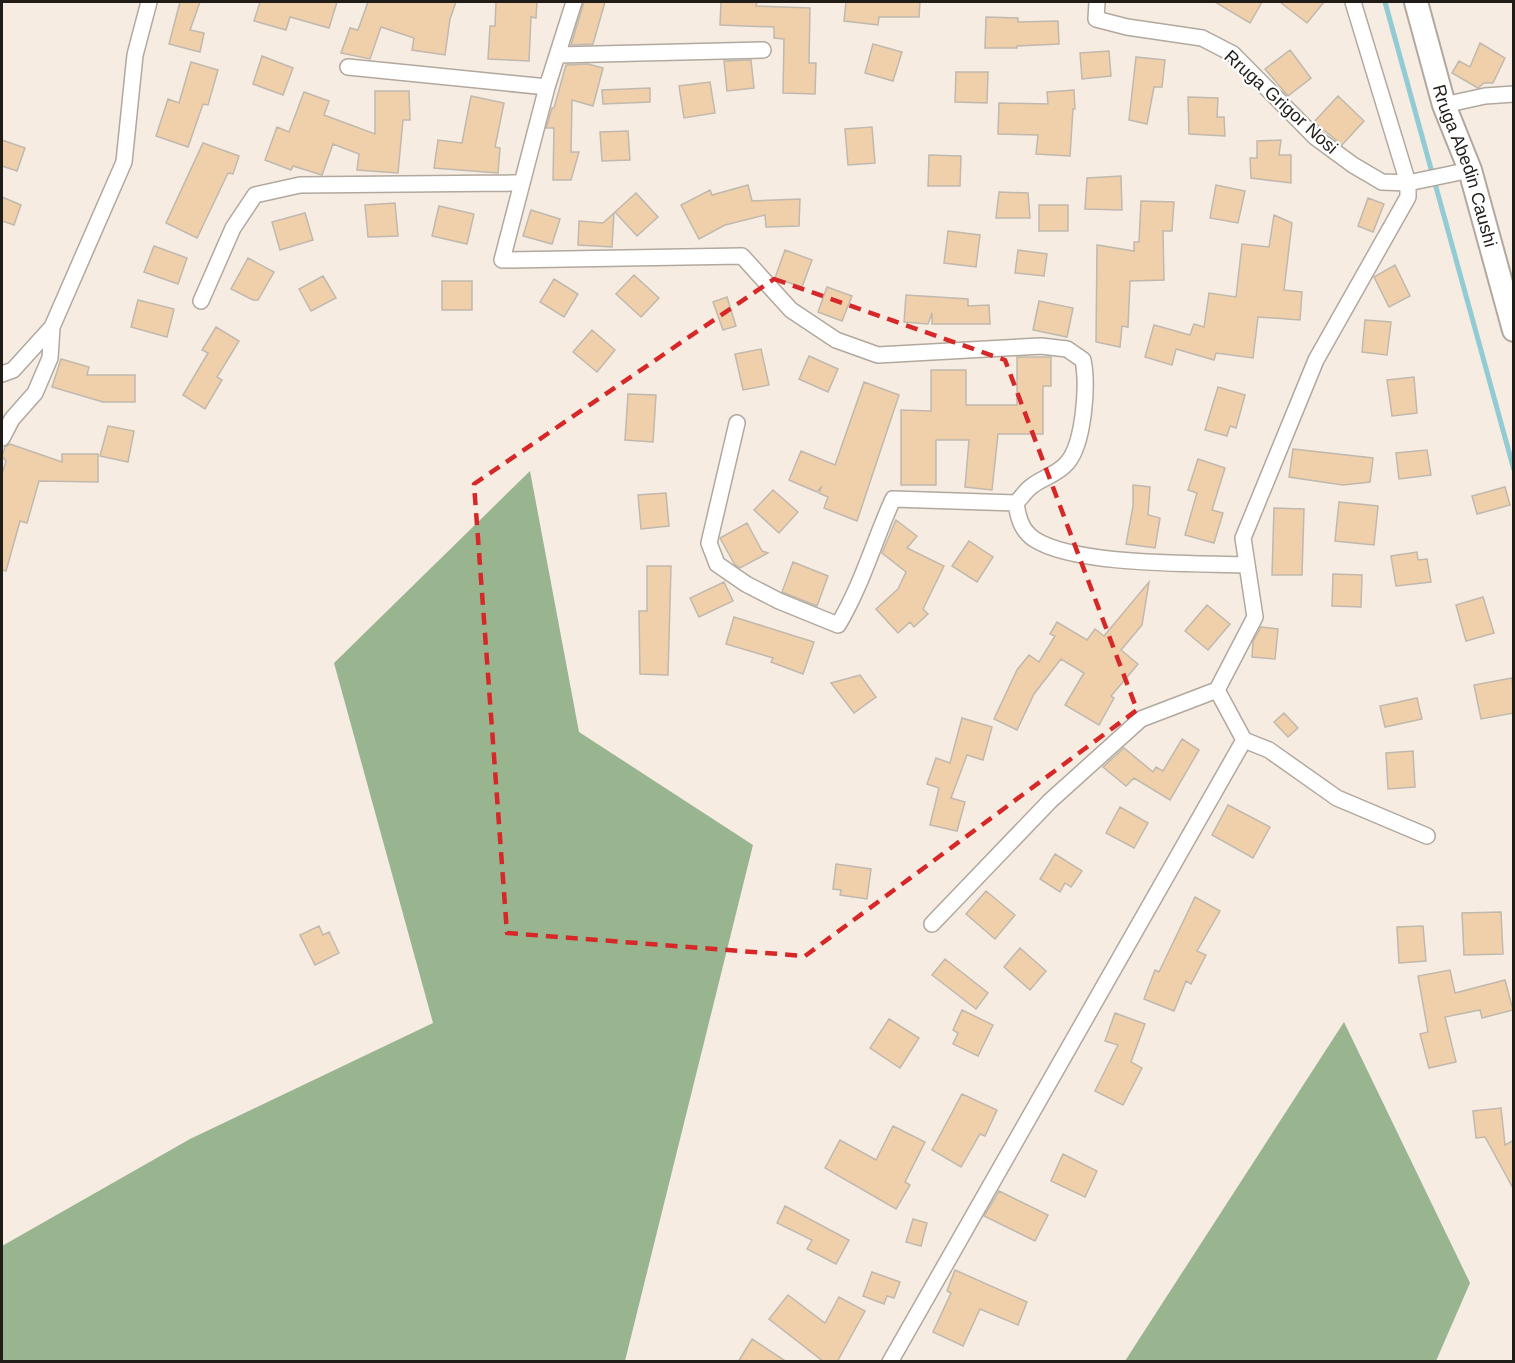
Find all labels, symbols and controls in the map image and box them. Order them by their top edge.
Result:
street label: Rruga Grigor Nosi [1220,46,1342,158]
street label: Rruga Abedin Caushi [1429,82,1501,249]

